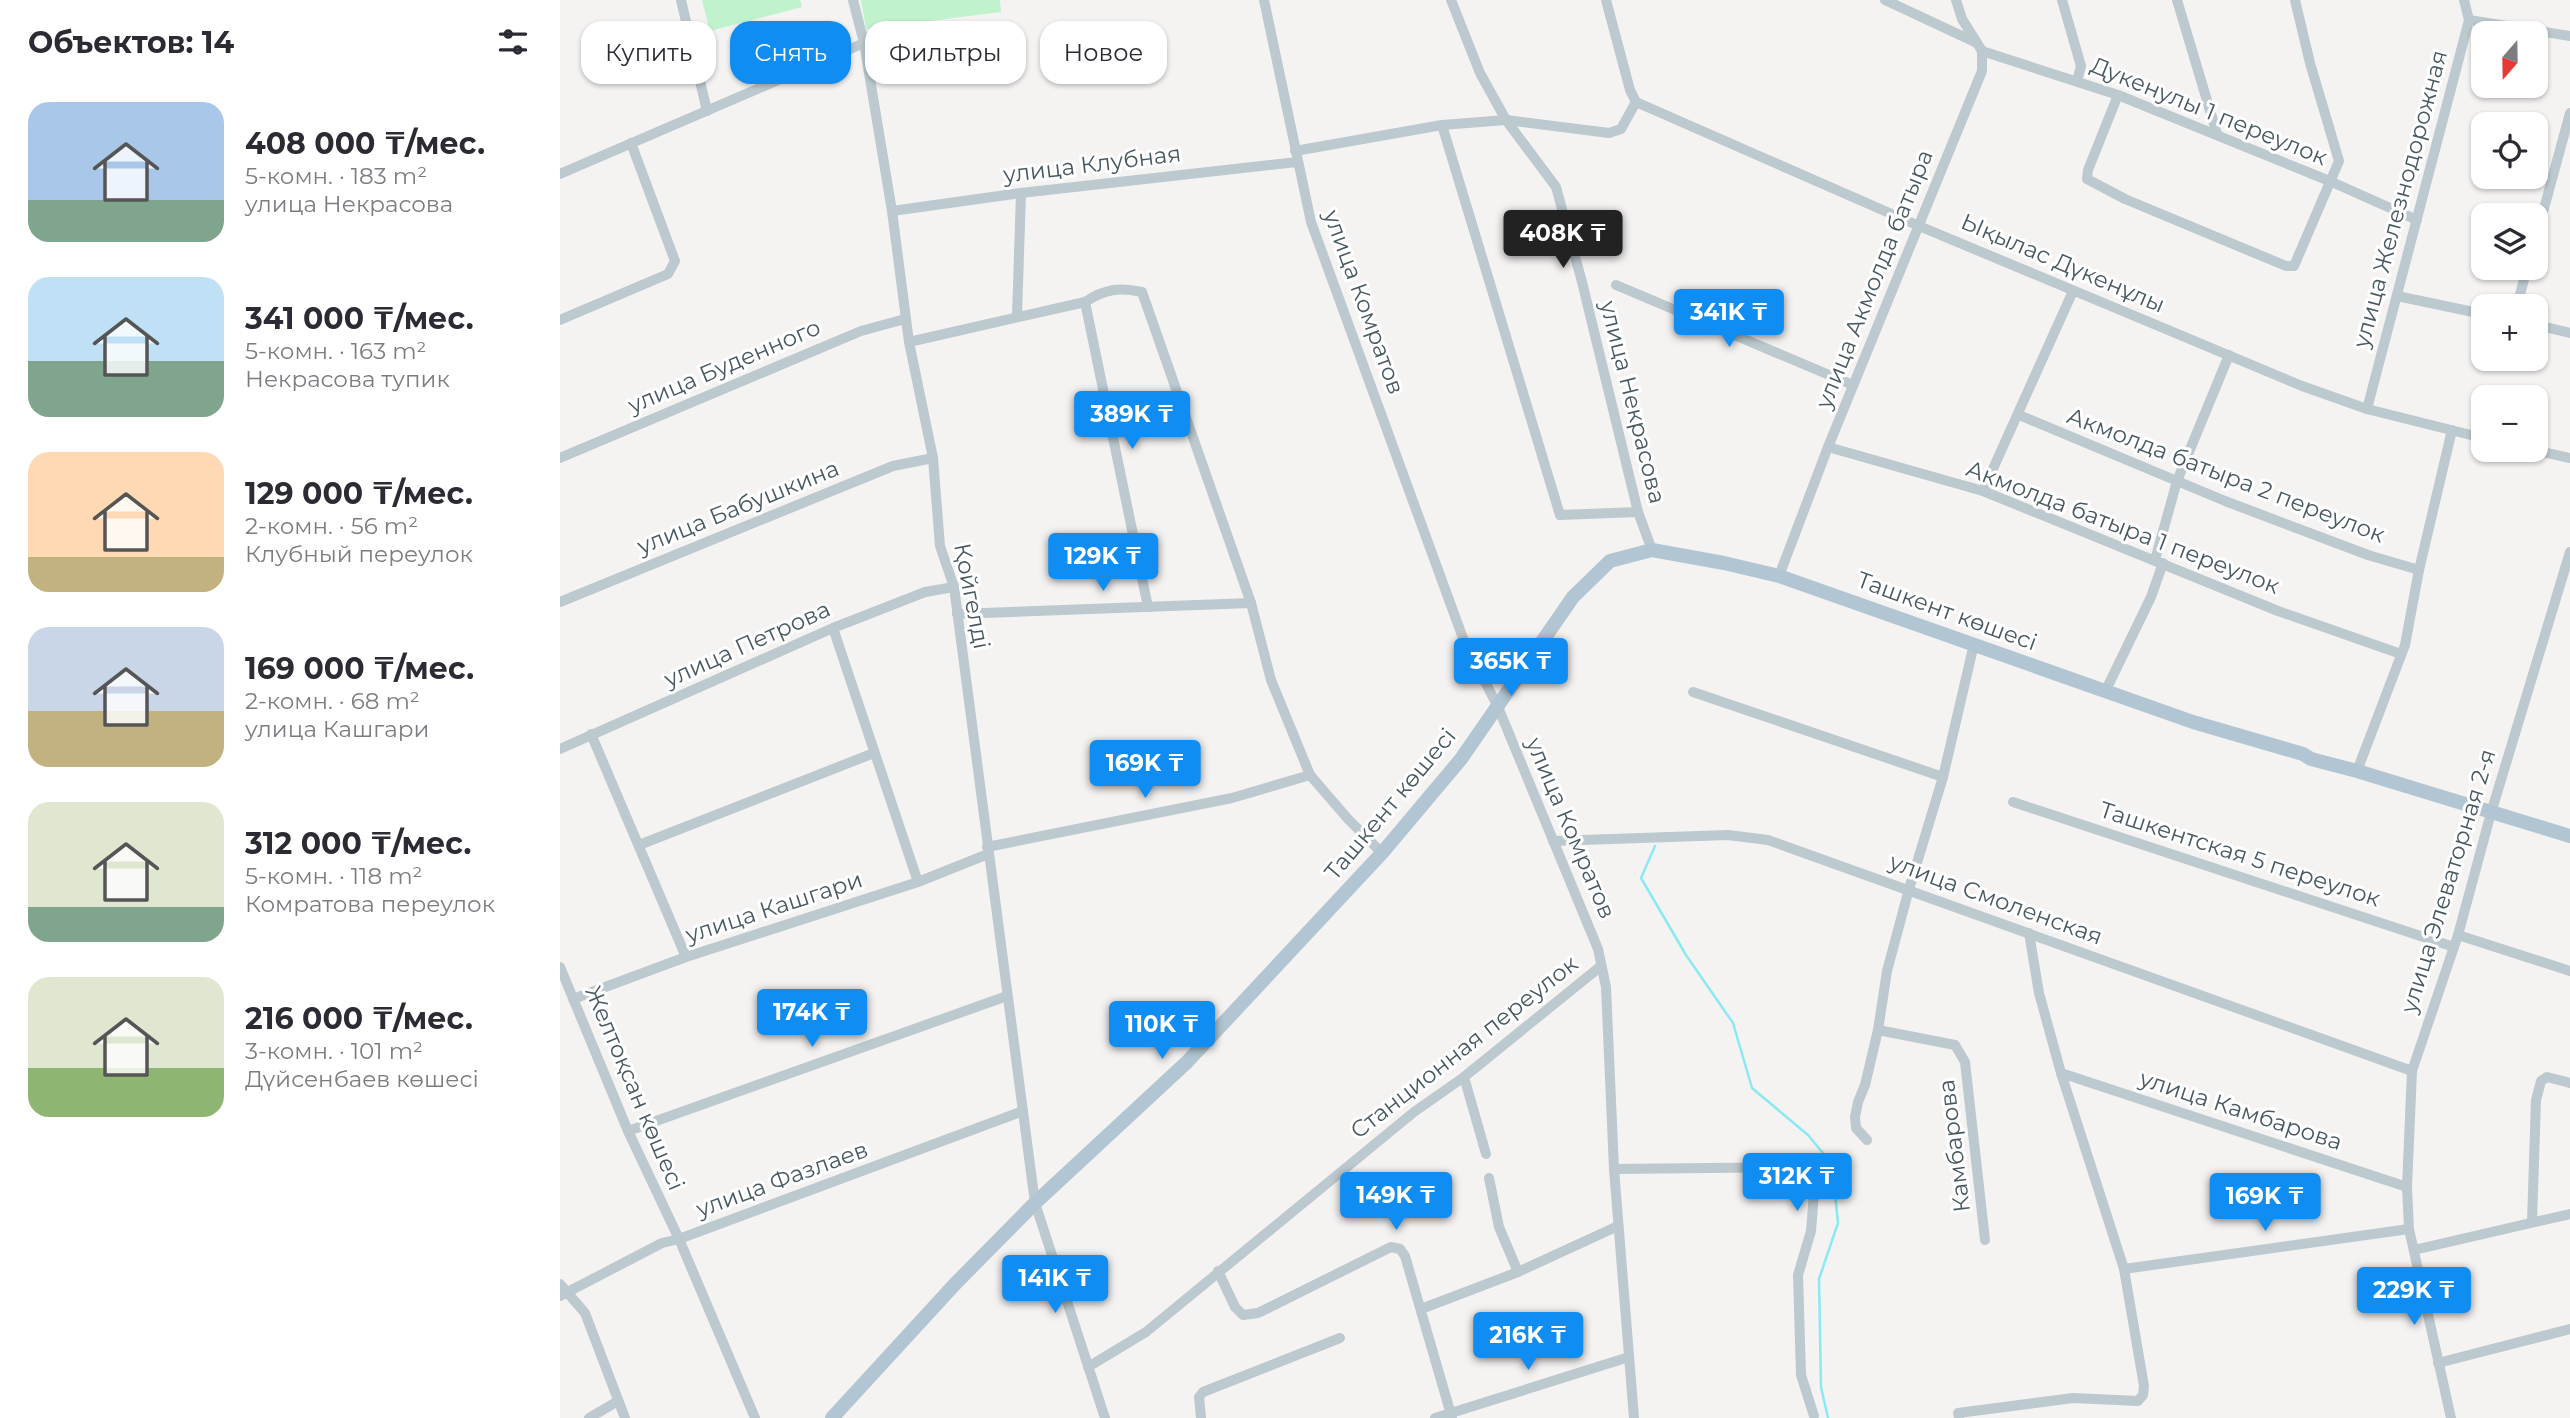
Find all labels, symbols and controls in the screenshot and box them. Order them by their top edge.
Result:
chip: Купить [581,21,716,84]
chip: Снять [730,21,851,84]
chip: Фильтры [865,21,1026,84]
chip: Новое [1040,21,1167,84]
north arrow [2471,21,2548,98]
map controls [2471,21,2548,462]
icon: filters [494,23,532,61]
text: Объектов: 14 [28,24,234,61]
street label: улица Железнодорожная [2346,47,2453,352]
street label: Дукенулы 1 переулок [2087,51,2332,172]
button: locate [2471,112,2548,189]
text: 408 000 ₸/мес. [245,125,485,162]
icon: home [84,130,168,214]
street label: улица Клубная [1001,139,1182,189]
street label: улица Акмолда батыра [1809,146,1939,413]
text: 5-комн. · 183 m² [245,162,427,190]
text: улица Некрасова [245,190,453,218]
button: layers [2471,203,2548,280]
street label: улица Комратов [1317,205,1410,398]
street label: Ықылас Дүкенұлы [1957,207,2169,319]
pin: 408K ₸ [1506,210,1620,270]
text: 408K ₸ [1520,219,1606,247]
pin: 341K ₸ [1672,290,1786,349]
button: + [2471,294,2548,371]
street label: улица Некрасова [1594,297,1672,506]
text: 341K ₸ [1690,298,1768,326]
text: 341 000 ₸/мес. [245,300,474,337]
icon: home [84,305,168,389]
street label: улица Буденного [623,313,824,420]
text: 5-комн. · 163 m² [245,337,426,365]
text: Некрасова тупик [245,365,450,393]
button: − [2471,385,2548,462]
pin: 389K ₸ [1075,392,1189,451]
text: 389K ₸ [1090,400,1174,428]
street label: Акмолда батыра 2 переулок [2063,401,2389,549]
street label: улица Бабушкина [632,454,843,561]
street label: Акмолда батыра 1 переулок [1962,454,2284,600]
text: 129 000 ₸/мес. [245,475,473,512]
icon: home [84,480,168,564]
text: 2-комн. · 56 m² [245,512,418,540]
pin: 129K ₸ [1046,534,1160,593]
text: Клубный переулок [245,540,473,568]
street label: Қойгелді [948,541,996,651]
text: 129K ₸ [1064,542,1142,570]
street label: Ташкент көшесі [1853,565,2041,657]
street label: улица Петрова [659,595,835,694]
pin: 365K ₸ [1454,638,1568,698]
text: 365K ₸ [1470,647,1552,675]
text: 169 000 ₸/мес. [245,650,474,687]
icon: home [84,655,168,739]
text: 2-комн. · 68 m² [245,687,420,715]
text: улица Кашгари [245,715,429,743]
street label: Ташкент көшесі [1318,722,1462,886]
street label: улица Комратов [1520,732,1622,923]
pin: 169K ₸ [1088,740,1202,800]
street label: улица Элеваторная 2-я [2394,746,2502,1017]
text: 169K ₸ [1106,749,1184,777]
street label: Ташкентская 5 переулок [2096,795,2384,913]
text: 312 000 ₸/мес. [245,825,471,862]
icon: home [84,830,168,914]
street label: улица Смоленская [1885,847,2106,951]
text: 5-комн. · 118 m² [245,862,422,890]
street label: улица Кашгари [681,865,866,949]
text: Комратова переулок [245,890,495,918]
street label: Станционная переулок [1345,949,1584,1144]
street label: Желтоқсан көшесі [579,982,691,1194]
pin: 174K ₸ [755,990,869,1049]
text: 174K ₸ [773,998,851,1026]
text: 216 000 ₸/мес. [245,1000,473,1037]
pin: 110K ₸ [1105,1002,1219,1061]
icon: home [84,1005,168,1089]
text: 110K ₸ [1125,1010,1199,1038]
text: 3-комн. · 101 m² [245,1037,423,1065]
street label: улица Камбарова [2135,1064,2346,1156]
text: Дүйсенбаев көшесі [245,1065,479,1093]
street label: Камбарова [1932,1078,1976,1214]
street label: улица Фазлаев [691,1135,872,1223]
pin: 312K ₸ [1740,1154,1854,1213]
text: 312K ₸ [1759,1162,1835,1190]
pin: 149K ₸ [1339,1172,1453,1232]
pin: 169K ₸ [2208,1174,2322,1233]
text: 149K ₸ [1356,1181,1436,1209]
text: 169K ₸ [2226,1182,2304,1210]
pin: 141K ₸ [998,1256,1112,1315]
text: 141K ₸ [1018,1264,1092,1292]
pin: 229K ₸ [2357,1268,2471,1327]
text: 229K ₸ [2373,1276,2455,1304]
pin: 216K ₸ [1471,1312,1585,1372]
text: 216K ₸ [1489,1321,1567,1349]

